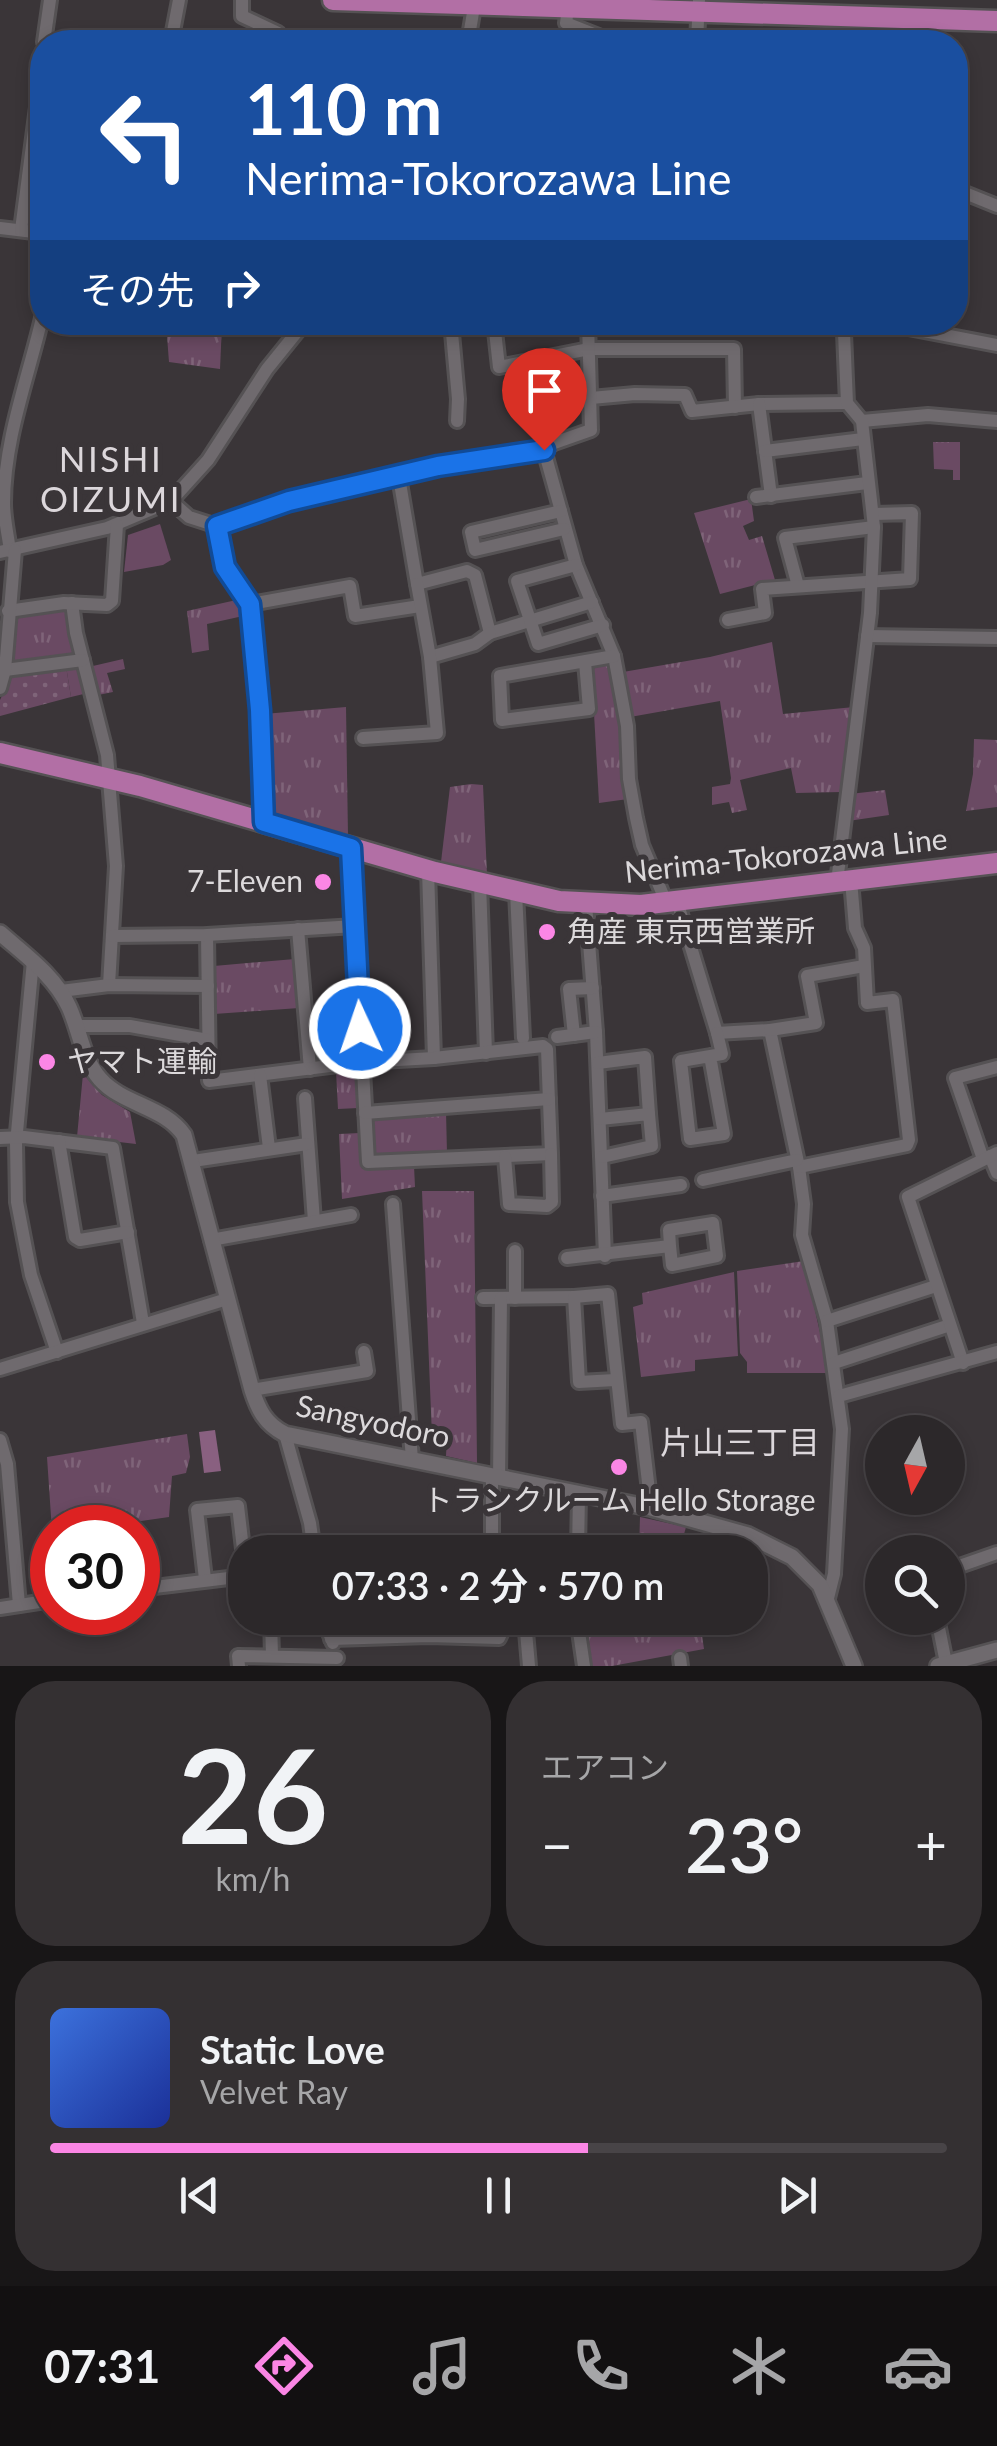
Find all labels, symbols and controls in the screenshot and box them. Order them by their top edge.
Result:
text: 110 m [245,66,442,150]
icon: left [80,70,210,200]
text: Nerima-Tokorozawa Line [245,151,731,205]
icon: right [214,260,269,315]
text: その先 [80,266,194,312]
pin [502,348,587,451]
icon: arrive [517,363,572,418]
district label: NISHI OIZUMI [40,437,182,519]
street label: Nerima-Tokorozawa Line [623,819,949,889]
place label: 7-Eleven [187,862,303,898]
marker: 7-Eleven [312,871,334,893]
place label: 角産 東京西営業所 [567,912,815,948]
marker: 角産 東京西営業所 [536,921,558,943]
position arrow [308,976,412,1080]
place label: ヤマト運輸 [67,1042,217,1078]
marker: ヤマト運輸 [36,1051,58,1073]
street label: Sangyodoro [293,1386,454,1454]
north arrow [865,1415,965,1515]
map controls [865,1415,965,1635]
district label: 片山三丁目 [660,1422,820,1461]
marker: トランクルーム Hello Storage [608,1456,630,1478]
place label: トランクルーム Hello Storage [422,1481,816,1517]
speed limit sign: 30 [30,1505,160,1635]
button: search [865,1535,965,1635]
text: 07:33 · 2 分 · 570 m [332,1562,664,1608]
text: 26 [178,1716,328,1872]
text: エアコン [541,1747,669,1786]
text: 23° [685,1799,803,1889]
text: − [541,1811,573,1877]
text: + [915,1811,947,1877]
text: km/h [216,1859,290,1898]
text: Static Love [200,2026,385,2072]
text: Velvet Ray [200,2072,348,2111]
icon: previous [172,2168,227,2223]
icon: pause [471,2168,526,2223]
icon: next [770,2168,825,2223]
icon: directions [249,2331,319,2401]
icon: music [407,2331,477,2401]
icon: phone [566,2331,636,2401]
icon: climate [724,2331,794,2401]
icon: car [883,2331,953,2401]
text: 07:31 [44,2339,160,2393]

